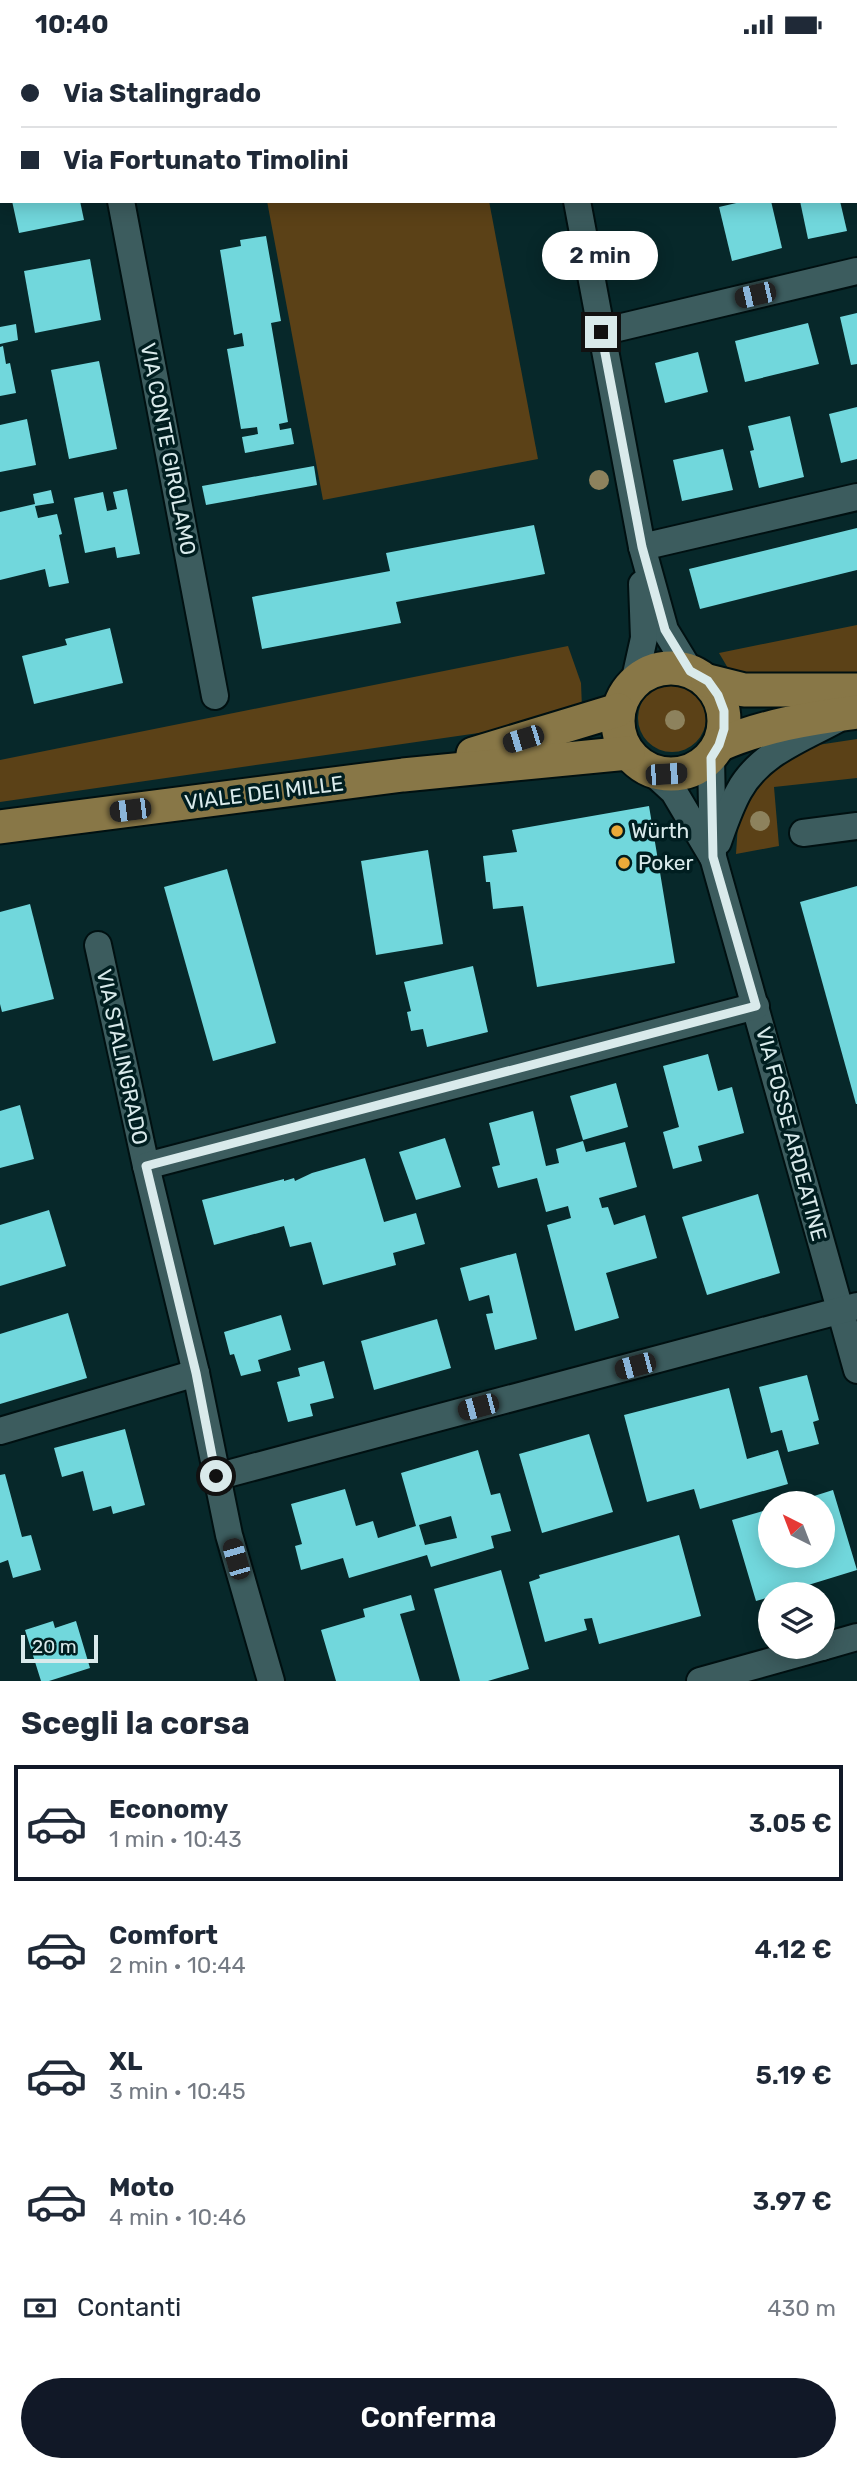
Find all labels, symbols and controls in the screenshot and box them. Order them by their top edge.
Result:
text: 10:40 [35,9,109,40]
text: Via Stalingrado [63,78,261,109]
text: Via Fortunato Timolini [63,145,349,176]
callout: 2 min [543,231,659,279]
text: 2 min [569,241,631,269]
car [733,280,778,310]
route end [585,316,617,348]
street label: VIA CONTE GIROLAMO [136,341,201,557]
car [500,723,547,755]
car [645,762,688,786]
street label: VIALE DEI MILLE [183,770,345,815]
car [108,797,153,823]
place label: Würth [631,818,689,843]
marker: Würth [609,823,625,839]
place label: Poker [638,850,693,875]
marker: Poker [616,855,632,871]
street label: VIA STALINGRADO [92,967,153,1147]
street label: VIA FOSSE ARDEATINE [751,1024,832,1244]
car [612,1350,659,1382]
car [455,1391,502,1423]
route start [200,1460,232,1492]
north arrow [758,1491,835,1568]
map controls [758,1491,835,1659]
car [221,1536,252,1582]
button: layers [758,1582,835,1659]
scale bar [21,1632,98,1664]
text: 20 m [32,1635,77,1658]
text: Scegli la corsa [21,1704,250,1742]
icon: car [25,1792,88,1855]
text: Economy [109,1794,228,1825]
text: 3.05 € [749,1808,832,1839]
text: 1 min · 10:43 [109,1825,242,1853]
icon: car [25,1918,88,1981]
text: Comfort [109,1920,218,1951]
text: 4.12 € [755,1934,832,1965]
text: 2 min · 10:44 [109,1951,246,1979]
icon: car [25,2044,88,2107]
text: XL [109,2046,142,2077]
text: 5.19 € [756,2060,832,2091]
text: 3 min · 10:45 [109,2077,246,2105]
icon: car [25,2170,88,2233]
text: Moto [109,2172,174,2203]
text: 3.97 € [752,2186,832,2217]
text: 4 min · 10:46 [109,2203,246,2231]
icon: cash [21,2289,59,2327]
text: Contanti [77,2292,181,2323]
text: 430 m [767,2294,836,2322]
button: Conferma [21,2378,836,2458]

